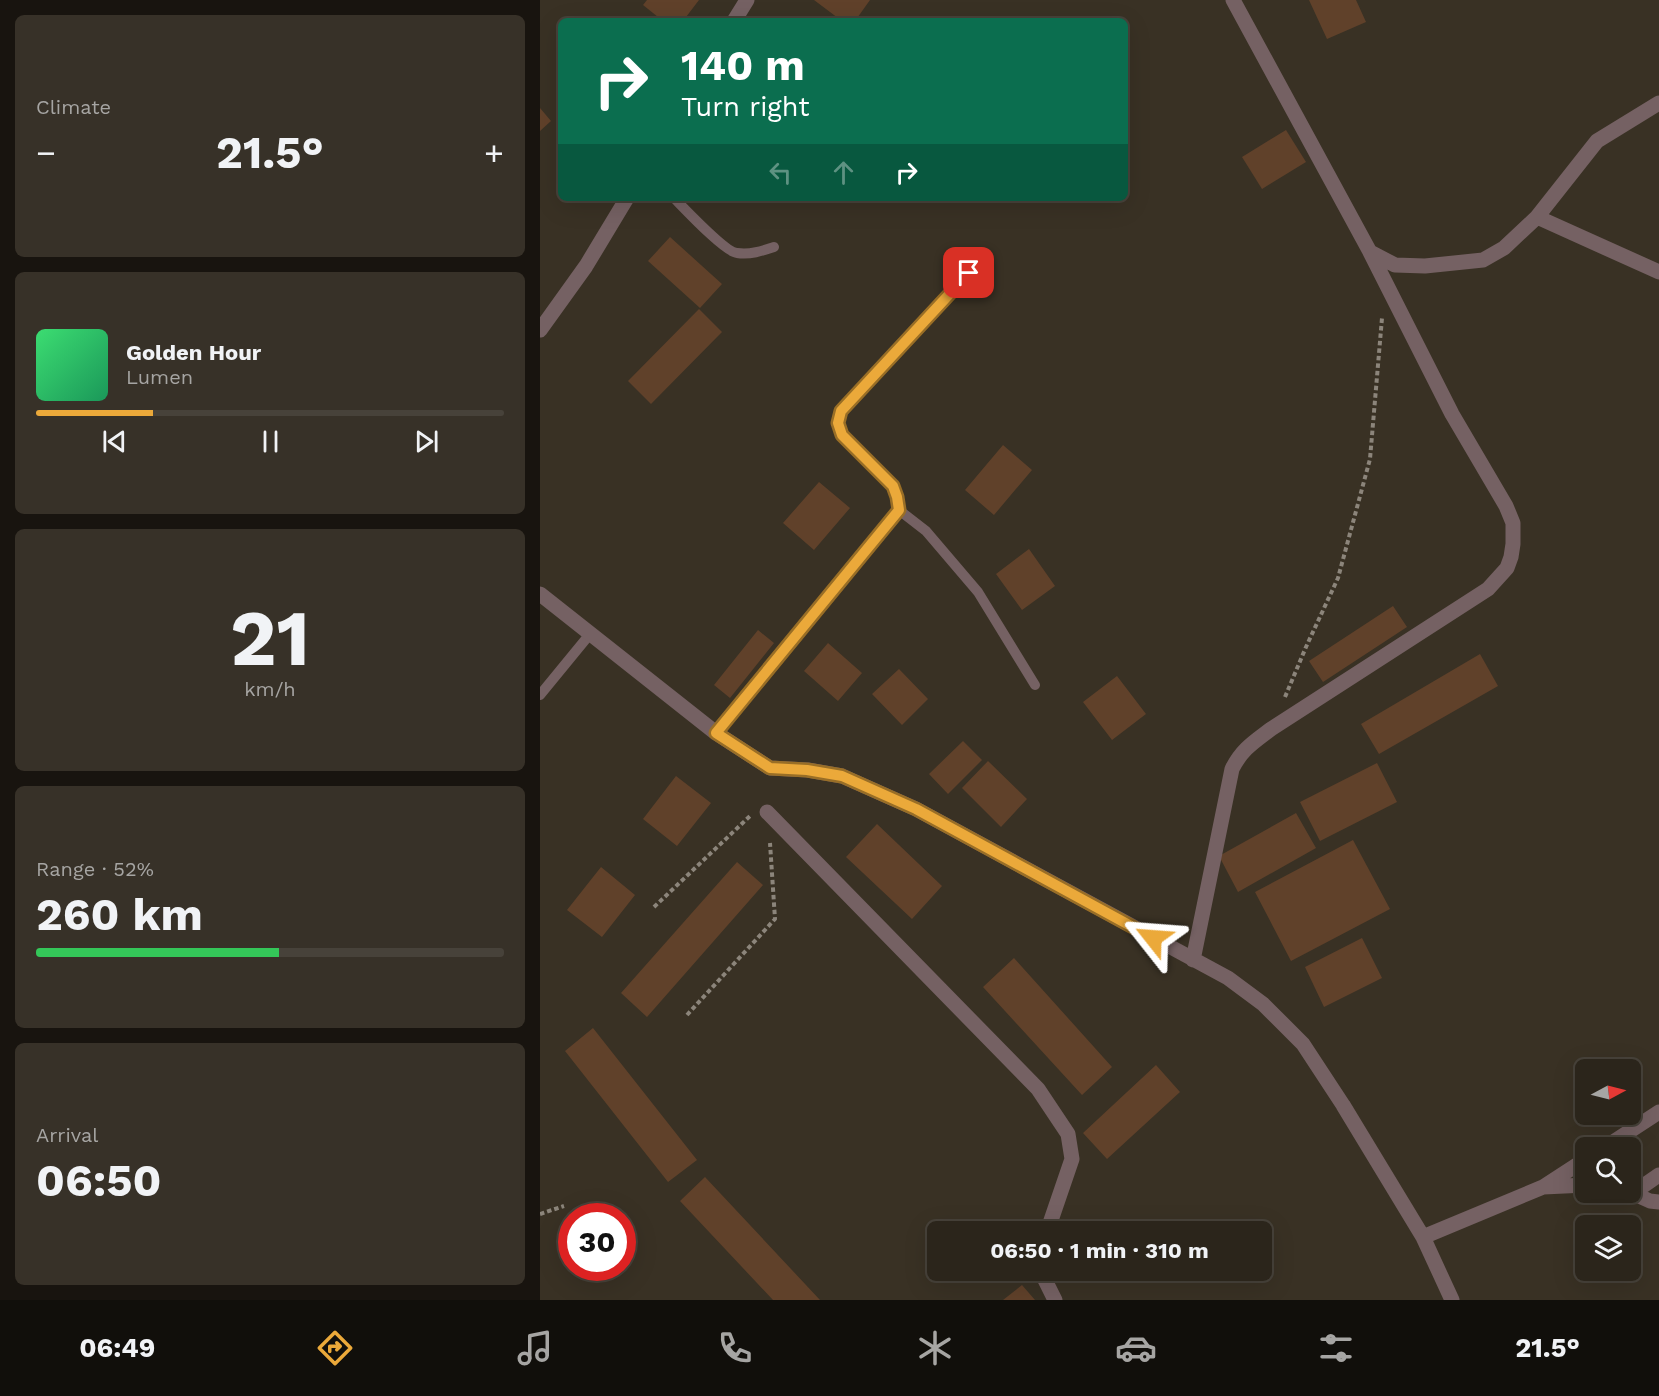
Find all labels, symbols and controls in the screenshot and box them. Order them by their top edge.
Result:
text: 140 m [681,41,805,90]
icon: right [582,42,660,120]
text: Turn right [681,91,810,123]
text: Climate [36,95,111,119]
text: 21.5° [216,126,324,179]
text: − [36,133,56,172]
text: + [484,133,504,172]
icon: left [764,156,797,189]
icon: ahead [827,156,860,189]
icon: right [890,156,923,189]
pin [943,247,994,298]
icon: arrive [952,256,985,289]
text: Golden Hour [126,340,261,365]
text: Lumen [126,365,193,389]
icon: previous [98,425,131,458]
icon: pause [254,425,287,458]
icon: next [410,425,443,458]
text: 21 [230,592,310,684]
text: km/h [244,677,296,701]
text: Range · 52% [36,857,154,881]
text: 260 km [36,888,203,941]
position arrow [1121,906,1185,970]
north arrow [1575,1059,1641,1125]
map controls [1575,1059,1641,1281]
text: Arrival [36,1123,98,1147]
button: search [1575,1137,1641,1203]
text: 06:50 [36,1154,162,1207]
speed limit sign: 30 [558,1203,636,1281]
button: layers [1575,1215,1641,1281]
text: 06:50 · 1 min · 310 m [990,1238,1209,1263]
icon: directions [314,1327,356,1369]
icon: music [514,1327,556,1369]
icon: phone [714,1327,756,1369]
icon: climate [914,1327,956,1369]
icon: car [1115,1327,1157,1369]
icon: filters [1315,1327,1357,1369]
text: 06:49 [79,1332,155,1364]
text: 21.5° [1515,1332,1580,1364]

